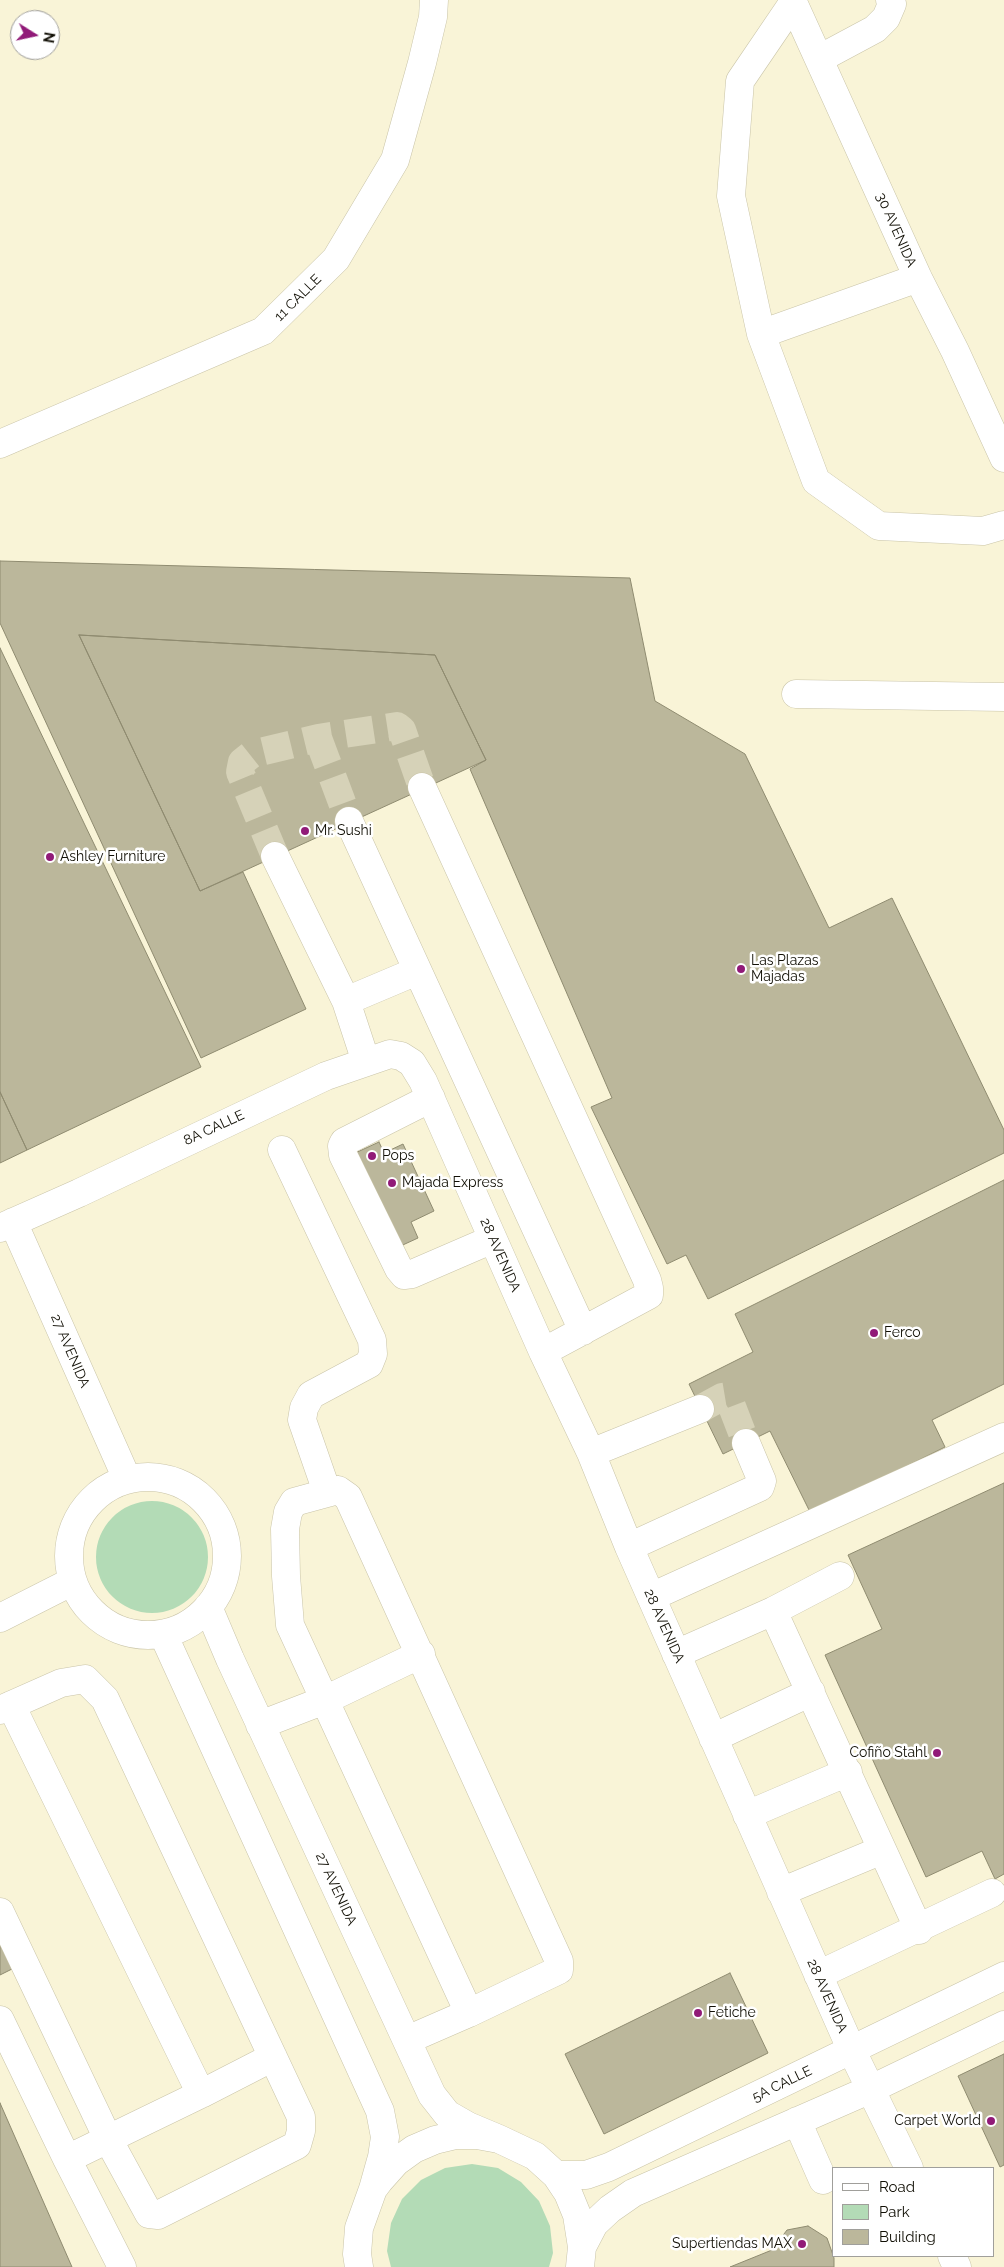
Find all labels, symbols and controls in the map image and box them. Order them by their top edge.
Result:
north arrow [10,10,60,60]
text: N [40,31,58,44]
street label: 30 AVENIDA [872,190,920,270]
street label: 11 CALLE [271,271,325,325]
place label: Mr. Sushi [315,823,372,839]
marker: Mr. Sushi [299,825,311,837]
place label: Ashley Furniture [60,849,165,865]
marker: Ashley Furniture [44,851,56,863]
place label: Las Plazas Majadas [751,953,819,986]
marker: Las Plazas Majadas [735,963,747,975]
street label: 8A CALLE [181,1107,247,1149]
place label: Pops [382,1148,414,1164]
marker: Pops [366,1150,378,1162]
place label: Majada Express [402,1175,503,1191]
marker: Majada Express [386,1177,398,1189]
street label: 28 AVENIDA [476,1215,524,1295]
street label: 27 AVENIDA [47,1312,93,1390]
place label: Ferco [884,1325,921,1341]
marker: Ferco [868,1327,880,1339]
street label: 28 AVENIDA [640,1586,688,1666]
place label: Cofiño Stahl [849,1745,927,1761]
marker: Cofiño Stahl [931,1747,943,1759]
street label: 27 AVENIDA [312,1850,360,1928]
street label: 28 AVENIDA [803,1956,851,2036]
place label: Fetiche [708,2005,756,2021]
marker: Fetiche [692,2007,704,2019]
street label: 5A CALLE [749,2062,815,2106]
place label: Carpet World [894,2113,981,2129]
marker: Carpet World [985,2115,997,2127]
legend [832,2167,994,2257]
text: Road [879,2178,915,2196]
text: Park [879,2203,910,2221]
text: Building [879,2228,936,2246]
place label: Supertiendas MAX [672,2236,792,2252]
marker: Supertiendas MAX [796,2238,808,2250]

